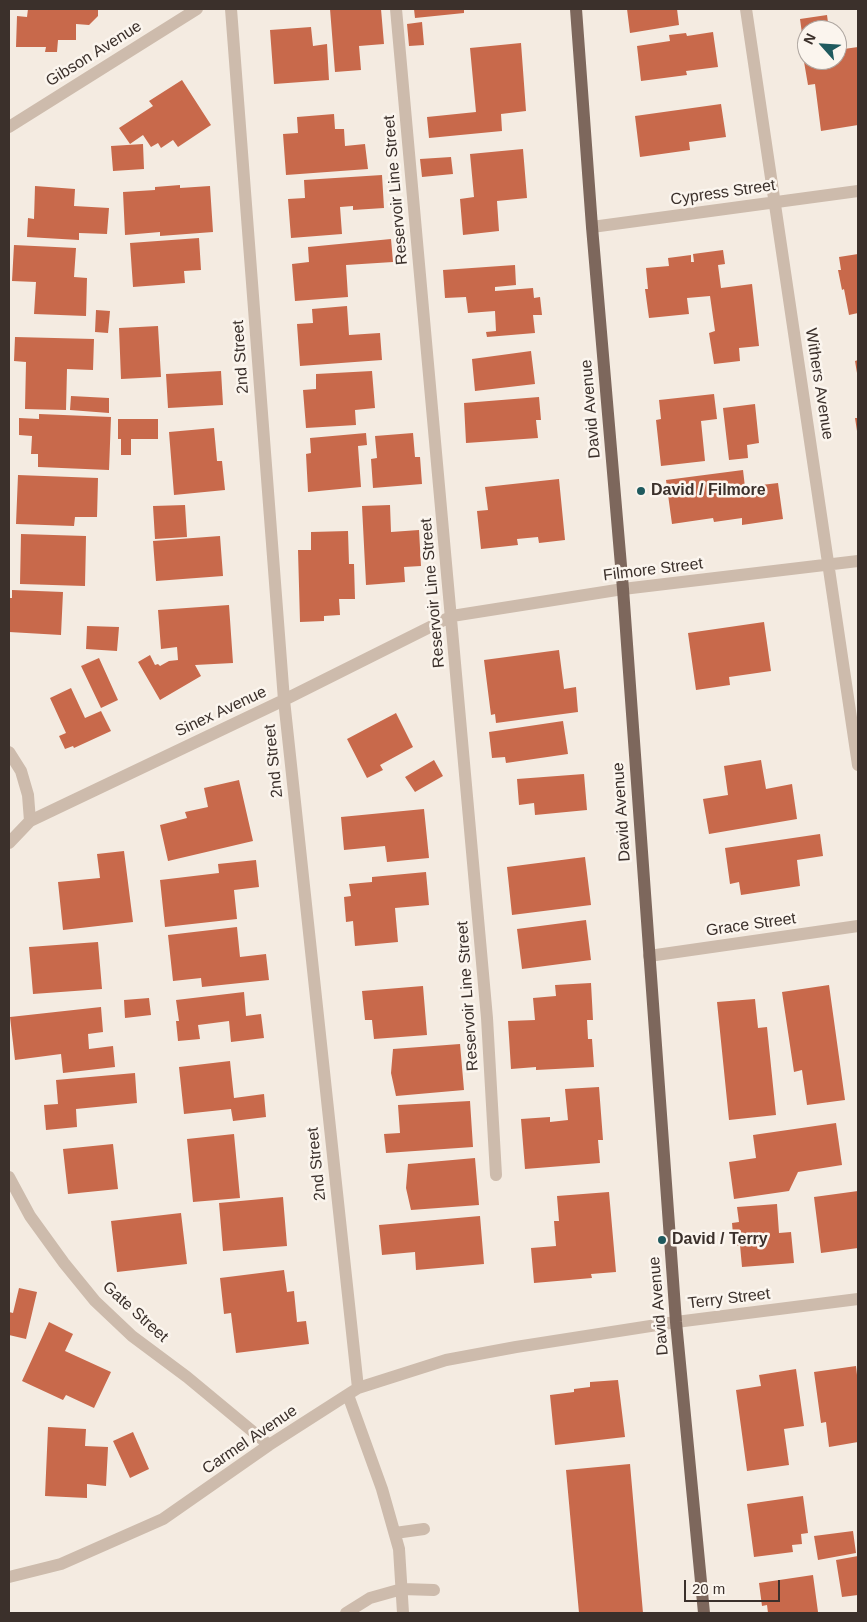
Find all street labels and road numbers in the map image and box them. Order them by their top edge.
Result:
street label: Gibson Avenue [43,17,145,91]
street label: Reservoir Line Street [380,114,412,266]
street label: Cypress Street [669,176,777,210]
street label: 2nd Street [229,320,253,394]
street label: Withers Avenue [801,327,837,441]
street label: David Avenue [577,359,605,459]
street label: Reservoir Line Street [417,517,449,669]
street label: Filmore Street [602,554,704,586]
street label: Sinex Avenue [172,682,270,742]
street label: 2nd Street [261,723,287,799]
street label: David Avenue [609,762,635,862]
street label: Grace Street [705,909,797,941]
street label: Reservoir Line Street [453,920,483,1072]
street label: 2nd Street [304,1126,330,1202]
street label: David Avenue [645,1256,673,1356]
street label: Gate Street [98,1277,172,1347]
street label: Terry Street [687,1284,771,1314]
street label: Carmel Avenue [199,1401,301,1479]

